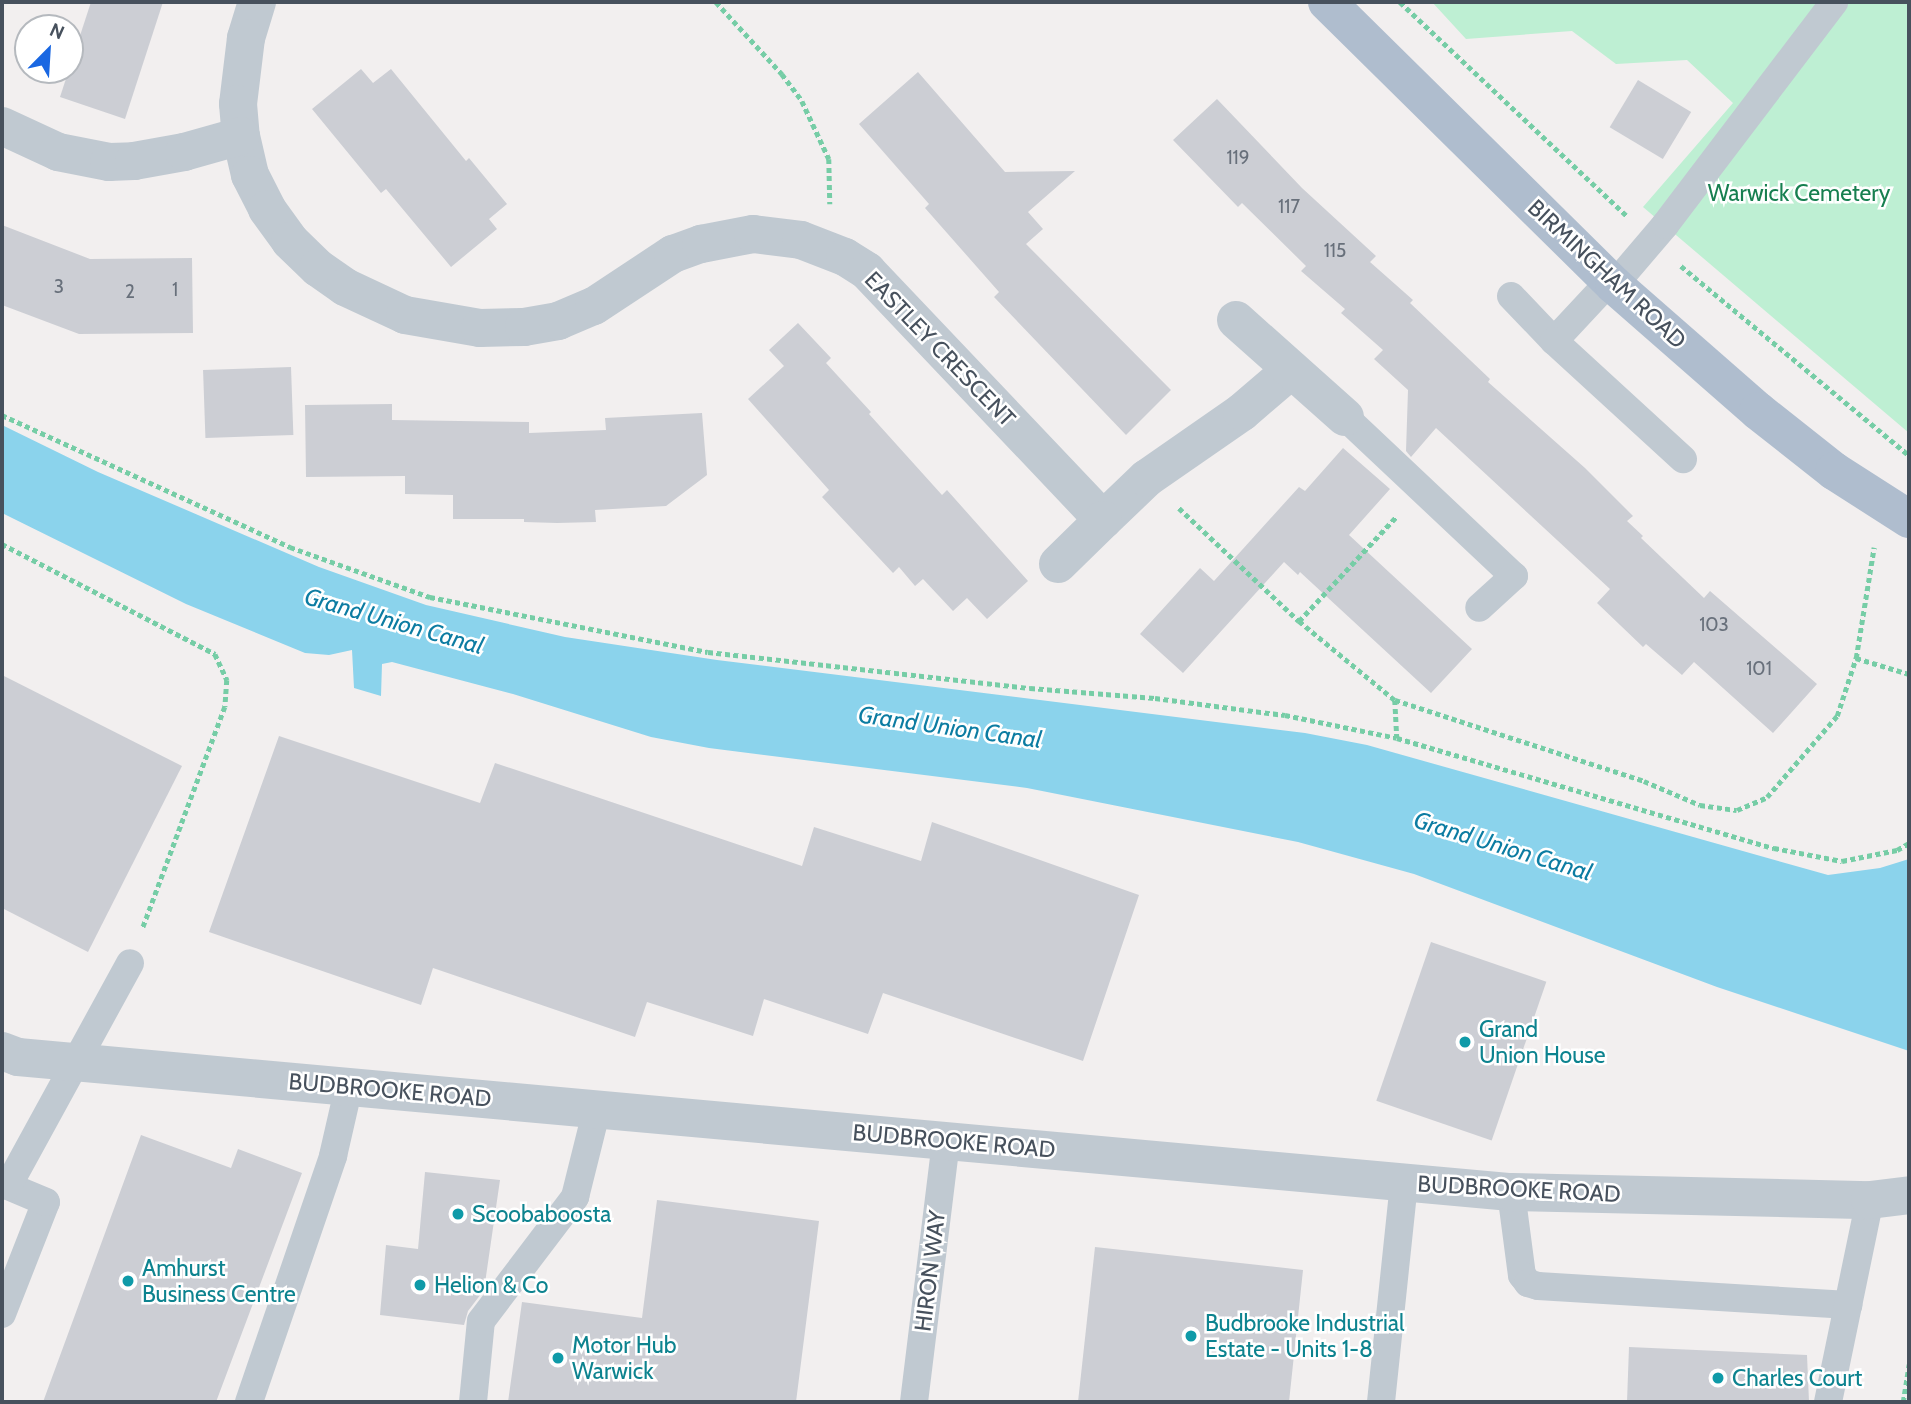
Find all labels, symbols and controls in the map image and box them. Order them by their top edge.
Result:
north arrow [14,14,84,84]
text: N [46,18,68,44]
house number: 119 [1226,147,1250,169]
park label: Warwick Cemetery [1708,179,1890,207]
street label: BIRMINGHAM ROAD [1522,194,1692,354]
house number: 117 [1278,196,1300,218]
house number: 115 [1324,240,1346,262]
street label: EASTLEY CRESCENT [859,266,1021,432]
house number: 3 [54,276,64,298]
house number: 1 [172,279,178,301]
house number: 2 [125,281,135,303]
water label: Grand Union Canal [301,582,487,660]
house number: 103 [1699,614,1729,636]
house number: 101 [1746,658,1772,680]
water label: Grand Union Canal [856,700,1044,754]
water label: Grand Union Canal [1410,805,1596,887]
place label: Grand Union House [1479,1015,1606,1069]
marker: Grand Union House [1457,1034,1473,1050]
street label: BUDBROOKE ROAD [288,1067,492,1113]
street label: BUDBROOKE ROAD [852,1118,1056,1164]
street label: BUDBROOKE ROAD [1417,1170,1621,1208]
place label: Scoobaboosta [472,1200,611,1228]
marker: Scoobaboosta [450,1206,466,1222]
street label: HIRON WAY [909,1209,951,1333]
place label: Amhurst Business Centre [142,1254,296,1308]
place label: Helion & Co [434,1271,548,1299]
marker: Amhurst Business Centre [120,1273,136,1289]
marker: Helion & Co [412,1277,428,1293]
place label: Budbrooke Industrial Estate - Units 1-8 [1205,1309,1404,1363]
marker: Budbrooke Industrial Estate - Units 1-8 [1183,1328,1199,1344]
place label: Motor Hub Warwick [572,1331,676,1385]
marker: Motor Hub Warwick [550,1350,566,1366]
place label: Charles Court [1732,1364,1862,1392]
marker: Charles Court [1710,1370,1726,1386]

